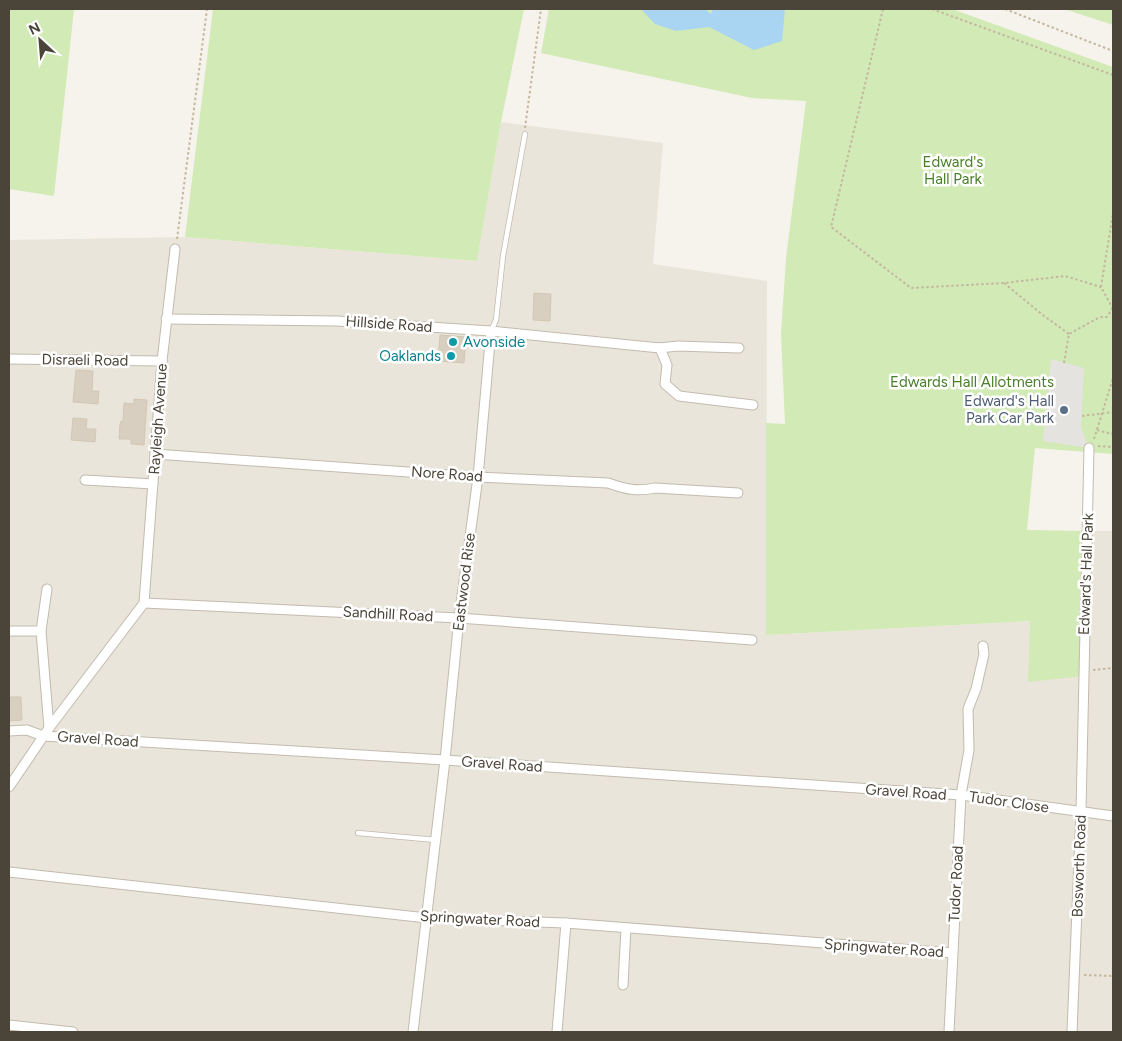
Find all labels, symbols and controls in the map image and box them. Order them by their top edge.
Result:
north arrow [15,15,65,65]
text: N [26,19,43,39]
park label: Edward's Hall Park [923,153,983,188]
street label: Hillside Road [345,312,433,336]
place label: Avonside [463,333,525,351]
marker: Avonside [447,336,459,348]
place label: Oaklands [379,347,441,365]
street label: Disraeli Road [41,350,129,370]
marker: Oaklands [445,350,457,362]
street label: Rayleigh Avenue [145,363,171,475]
park label: Edwards Hall Allotments [890,373,1054,391]
place label: Edward's Hall Park Car Park [964,392,1055,427]
marker: Edward's Hall Park Car Park [1058,404,1070,416]
street label: Nore Road [411,463,483,485]
street label: Edward's Hall Park [1075,512,1097,635]
street label: Eastwood Rise [449,532,479,632]
street label: Sandhill Road [342,603,434,625]
street label: Gravel Road [57,727,139,751]
street label: Gravel Road [461,752,543,776]
street label: Gravel Road [865,780,947,804]
street label: Tudor Close [968,788,1050,816]
street label: Bosworth Road [1068,814,1090,918]
street label: Tudor Road [945,845,967,923]
street label: Springwater Road [420,907,540,931]
street label: Springwater Road [823,935,945,961]

